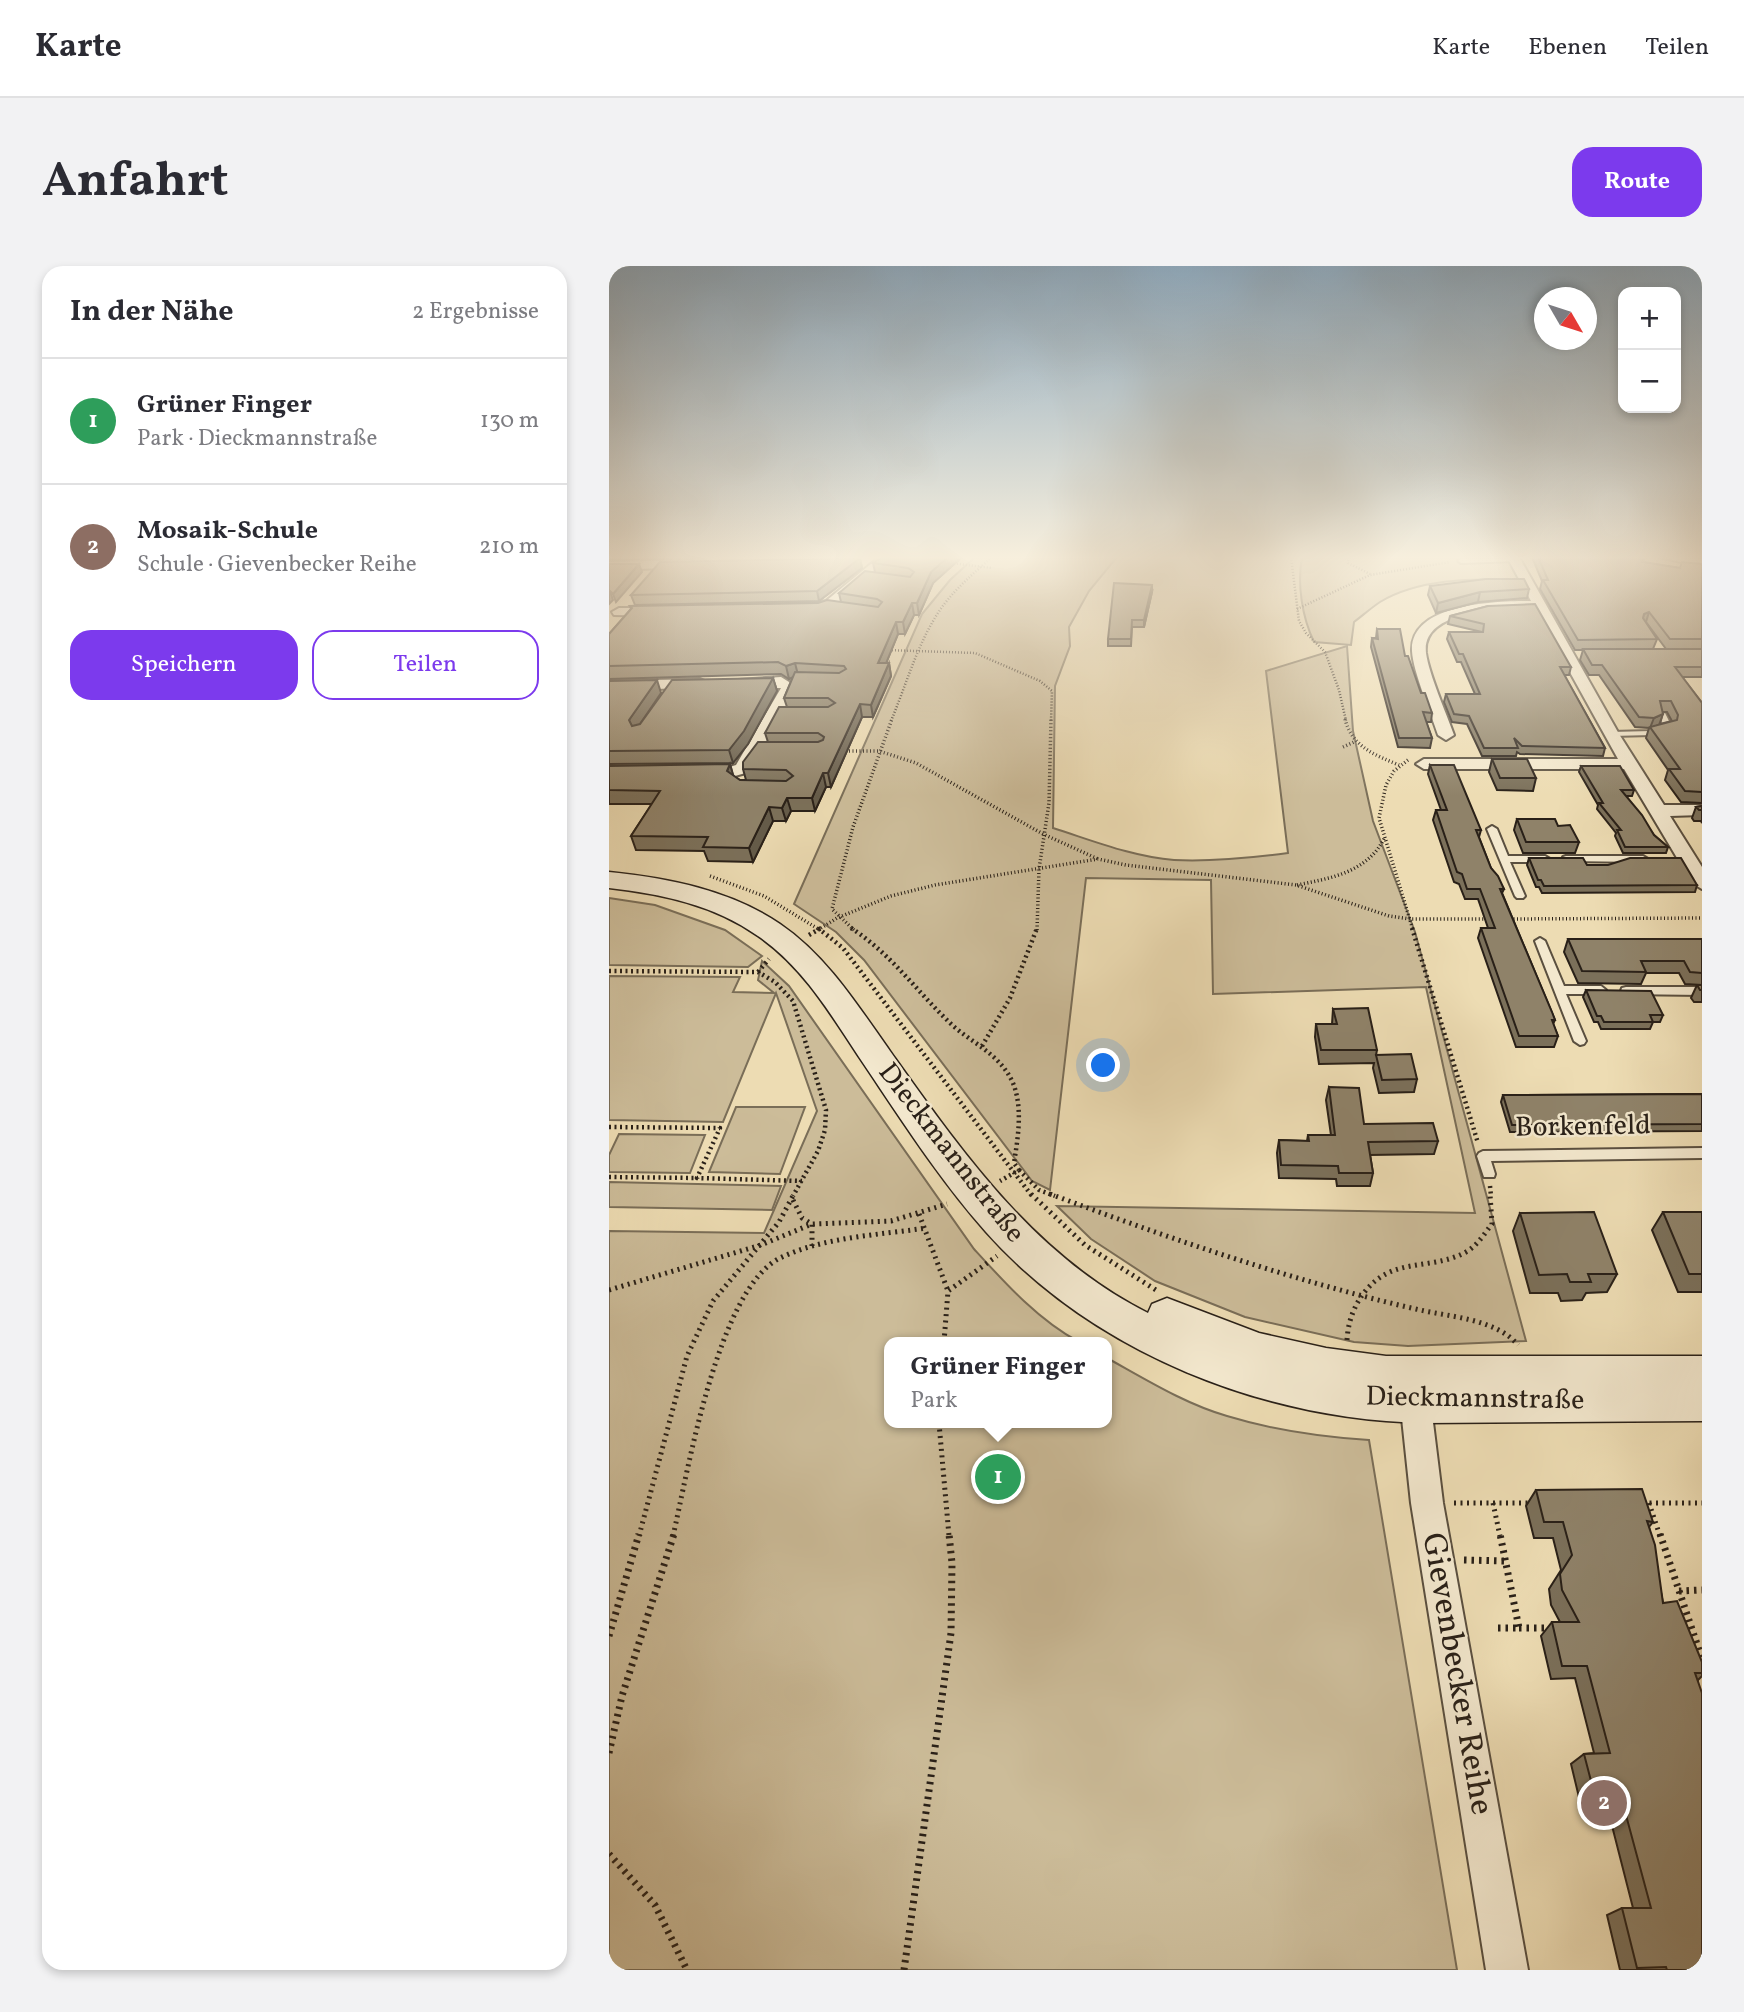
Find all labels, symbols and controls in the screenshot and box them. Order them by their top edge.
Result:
text: Karte [35,25,122,71]
text: Karte [1432,31,1490,65]
text: Ebenen [1528,31,1607,65]
text: Teilen [1645,31,1709,65]
button: Route [1572,147,1702,217]
text: Anfahrt [42,148,229,217]
north arrow [1534,287,1597,350]
map controls [1618,287,1681,413]
button: + [1618,287,1681,350]
text: In der Nähe [70,291,234,333]
text: 2 Ergebnisse [412,296,539,328]
button: − [1618,350,1681,413]
text: Grüner Finger [137,387,312,423]
text: 1 [88,405,98,437]
text: 130 m [480,405,539,437]
text: Park · Dieckmannstraße [137,423,378,455]
text: Mosaik-Schule [137,513,318,549]
text: 2 [87,531,99,563]
text: 210 m [479,531,539,563]
text: Schule · Gievenbecker Reihe [137,549,417,581]
button: Speichern [70,630,298,700]
button: Teilen [312,630,539,700]
your location [1086,1048,1120,1082]
street label: Dieckmannstraße [868,1055,1034,1251]
street label: Borkenfeld [1515,1106,1651,1148]
popup [884,1337,1112,1428]
text: Grüner Finger [911,1349,1085,1385]
street label: Dieckmannstraße [1365,1378,1585,1420]
text: Park [911,1385,958,1417]
pin: 1 [975,1451,1021,1503]
street label: Gievenbecker Reihe [1409,1529,1503,1819]
pin: 2 [1581,1777,1627,1829]

